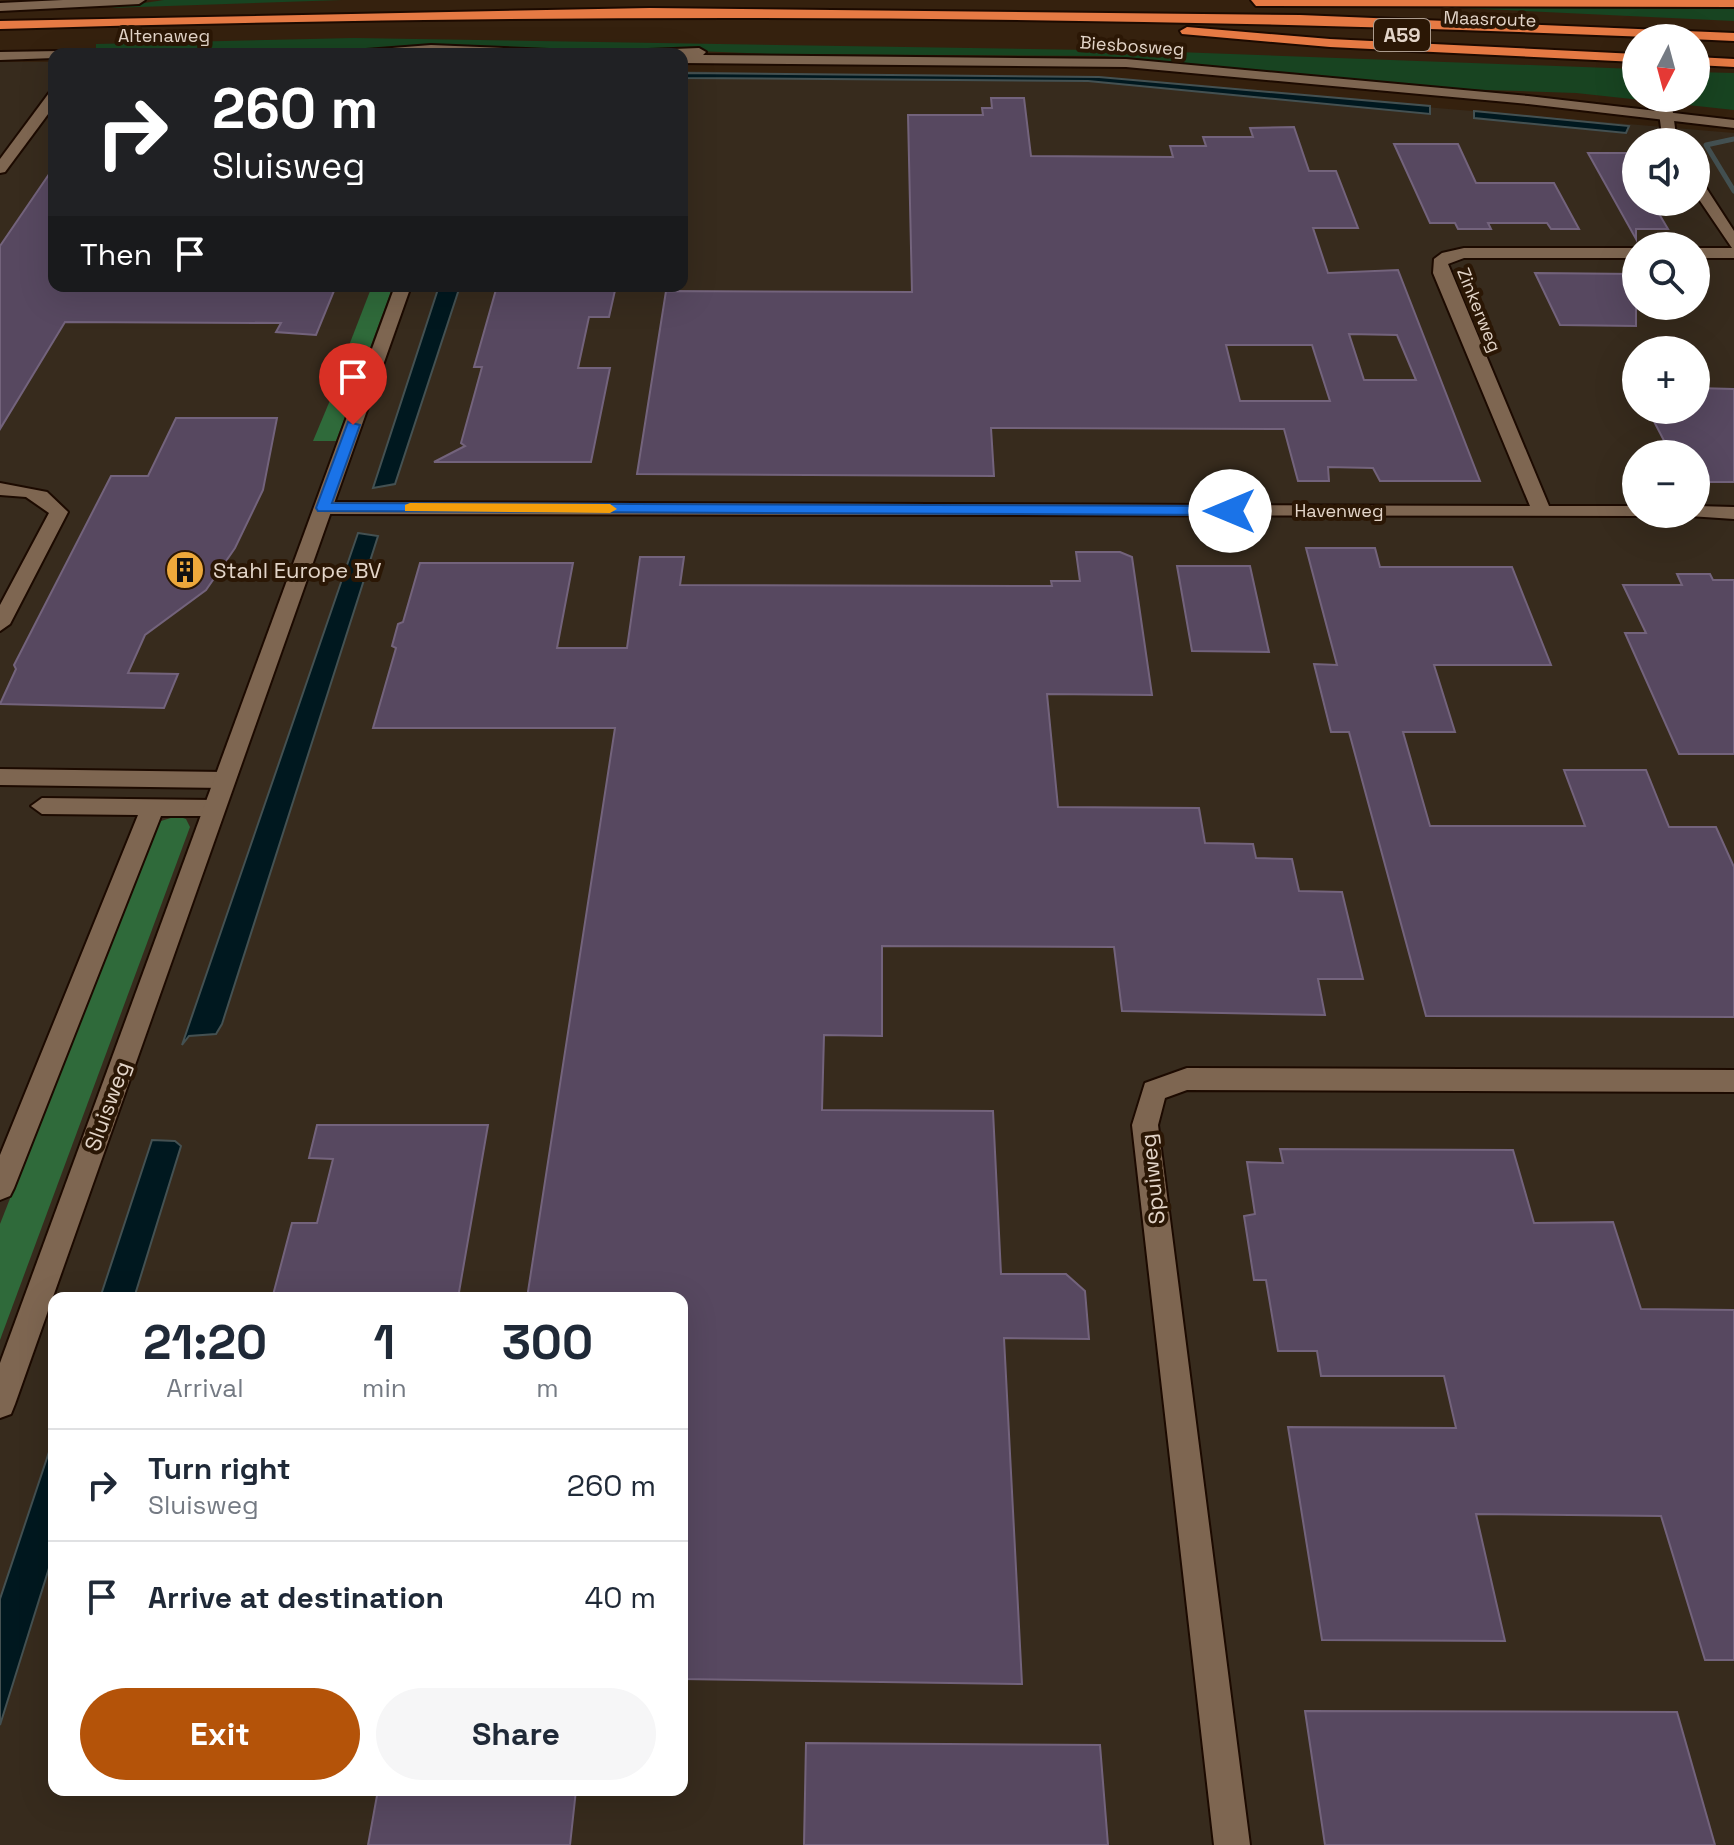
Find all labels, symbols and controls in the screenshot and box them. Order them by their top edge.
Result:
street label: Maasroute [1443,5,1537,32]
road number: A59 [1374,19,1430,51]
street label: Altenaweg [118,24,210,47]
north arrow [1622,24,1710,112]
map controls [1622,24,1710,528]
street label: Biesbosweg [1079,30,1185,61]
text: 260 m [212,73,378,144]
icon: right [80,80,184,184]
button: sound [1622,128,1710,216]
text: Sluisweg [212,143,365,189]
icon: arrive [168,232,212,276]
button: search [1622,232,1710,320]
text: Then [80,235,152,274]
street label: Zinkerweg [1452,264,1507,355]
button: + [1622,336,1710,424]
pin [319,343,387,425]
icon: arrive [331,355,375,399]
button: − [1622,440,1710,528]
position arrow [1188,469,1272,553]
street label: Havenweg [1294,499,1384,522]
building icon: Stahl Europe BV [164,549,206,591]
place label: Stahl Europe BV [213,556,382,584]
street label: Sluisweg [78,1057,136,1155]
street label: Spuiweg [1133,1132,1171,1226]
text: 21:20 [143,1312,267,1373]
text: 1 [374,1312,395,1373]
text: 300 [502,1312,593,1373]
text: Arrival [166,1371,244,1405]
text: min [362,1371,407,1405]
text: m [536,1371,559,1405]
text: Turn right [148,1449,291,1488]
icon: right [80,1463,124,1507]
text: 260 m [567,1466,656,1505]
text: Sluisweg [148,1488,259,1522]
icon: arrive [80,1575,124,1619]
text: Arrive at destination [148,1578,444,1617]
text: 40 m [585,1578,656,1617]
button: Exit [80,1688,360,1780]
button: Share [376,1688,656,1780]

